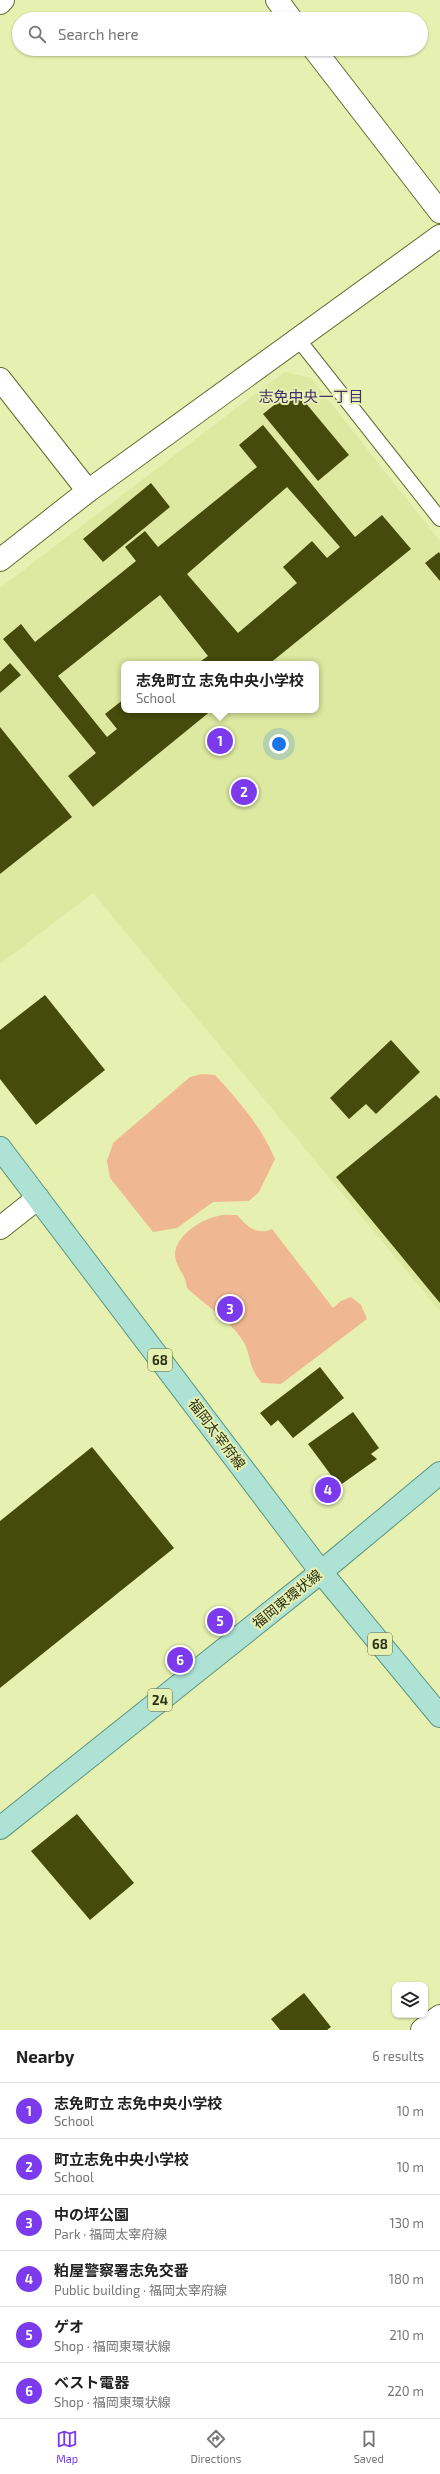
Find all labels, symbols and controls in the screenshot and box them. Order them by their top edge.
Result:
search box [12,12,428,56]
icon: search [26,23,48,45]
text: Search here [58,25,139,43]
district label: 志免中央一丁目 [258,387,364,405]
popup [121,661,319,713]
text: 志免町立 志免中央小学校 [136,671,304,689]
text: School [136,690,176,706]
pin: 1 [207,726,233,756]
your location [269,734,289,754]
pin: 2 [231,777,257,807]
pin: 3 [217,1294,243,1324]
road number: 68 [148,1349,172,1371]
street label: 福岡太宰府線 [185,1395,249,1472]
pin: 4 [315,1475,341,1505]
street label: 福岡東環状線 [249,1566,325,1632]
pin: 5 [207,1606,233,1636]
road number: 68 [368,1633,392,1655]
pin: 6 [167,1645,193,1675]
road number: 24 [148,1689,172,1711]
map controls [392,1982,428,2018]
button: layers [392,1982,428,2018]
text: Nearby [16,2046,74,2066]
text: 6 results [372,2048,424,2064]
text: 志免町立 志免中央小学校 [54,2094,222,2112]
text: 1 [26,2103,32,2119]
text: 10 m [397,2103,424,2119]
text: School [54,2113,94,2129]
text: 町立志免中央小学校 [54,2150,189,2168]
text: 2 [25,2159,33,2175]
text: 10 m [397,2159,424,2175]
text: School [54,2169,94,2185]
text: 中の坪公園 [54,2205,129,2223]
text: 3 [25,2215,33,2231]
text: 130 m [389,2215,424,2231]
text: Park · 福岡太宰府線 [54,2226,167,2242]
text: 粕屋警察署志免交番 [54,2261,189,2279]
text: 4 [25,2271,33,2287]
text: 180 m [389,2271,424,2287]
text: Public building · 福岡太宰府線 [54,2282,227,2298]
text: ゲオ [54,2317,84,2335]
text: 5 [25,2327,33,2343]
text: 210 m [389,2327,424,2343]
text: Shop · 福岡東環状線 [54,2338,171,2354]
text: ベスト電器 [54,2373,129,2391]
text: 6 [25,2383,33,2399]
text: 220 m [387,2383,424,2399]
text: Shop · 福岡東環状線 [54,2394,171,2410]
tab: Map [56,2428,78,2465]
tab: Directions [191,2428,241,2465]
tab: Saved [354,2428,384,2465]

